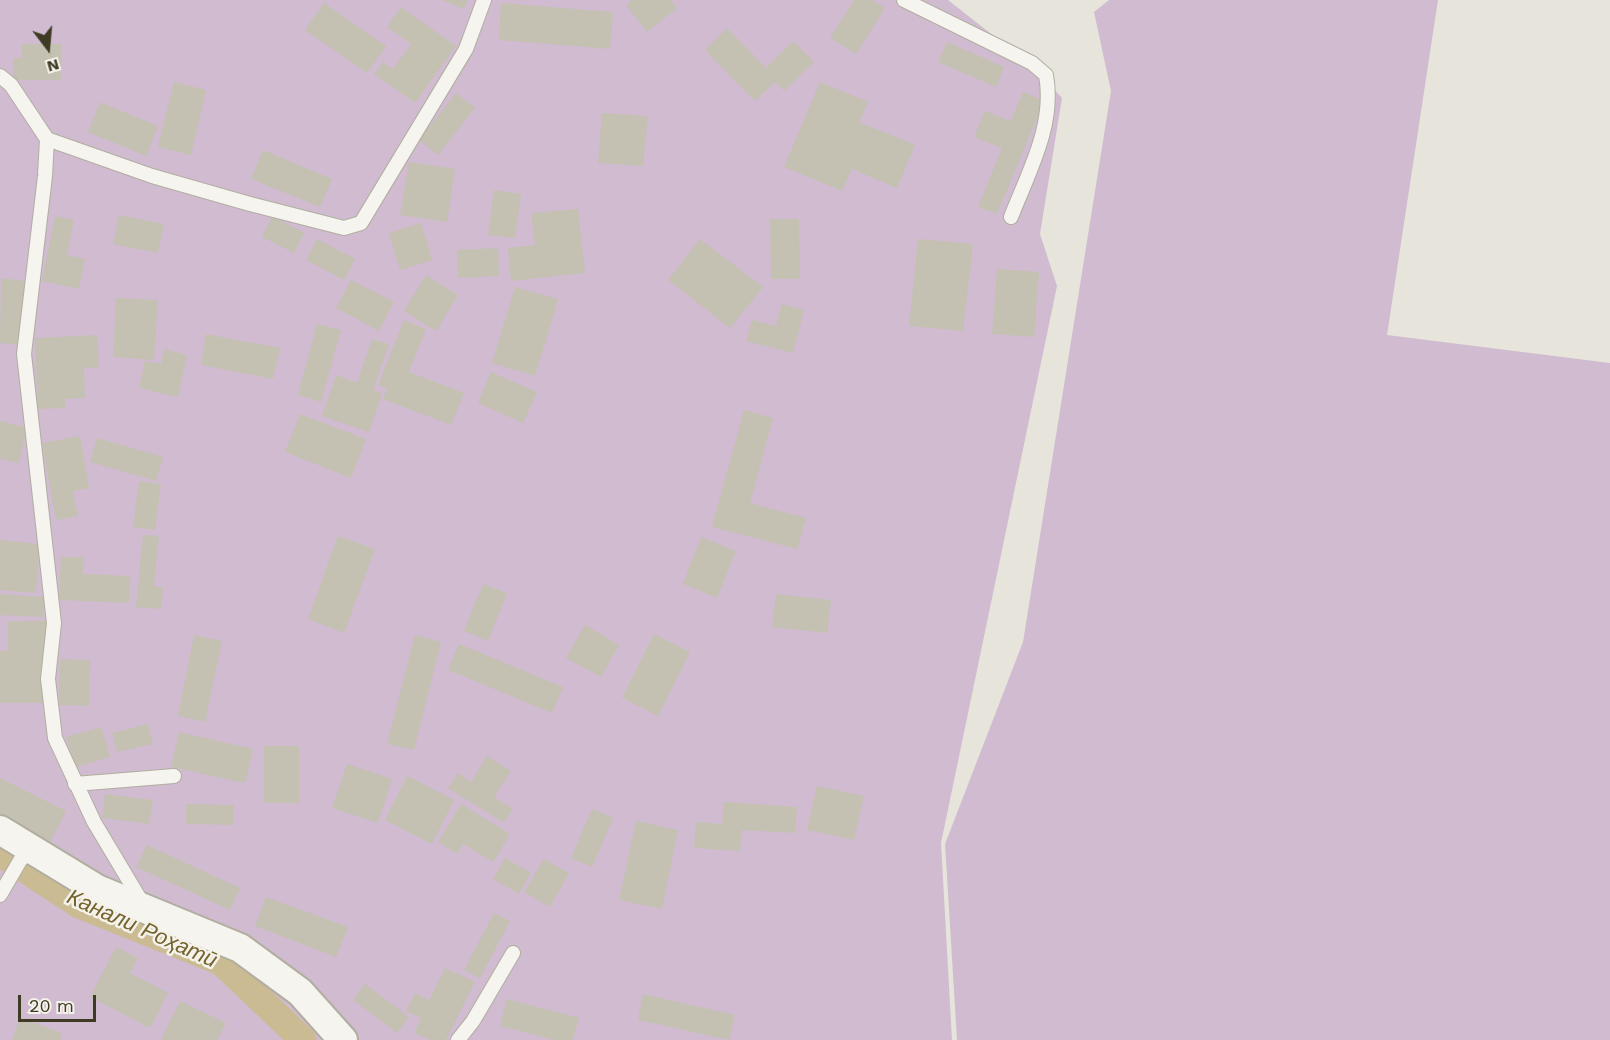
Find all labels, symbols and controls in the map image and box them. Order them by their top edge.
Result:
north arrow [18,18,78,78]
text: N [45,55,61,77]
water label: Канали Роҳатӣ [63,884,221,974]
scale bar [21,983,99,1021]
text: 20 m [29,995,74,1016]

